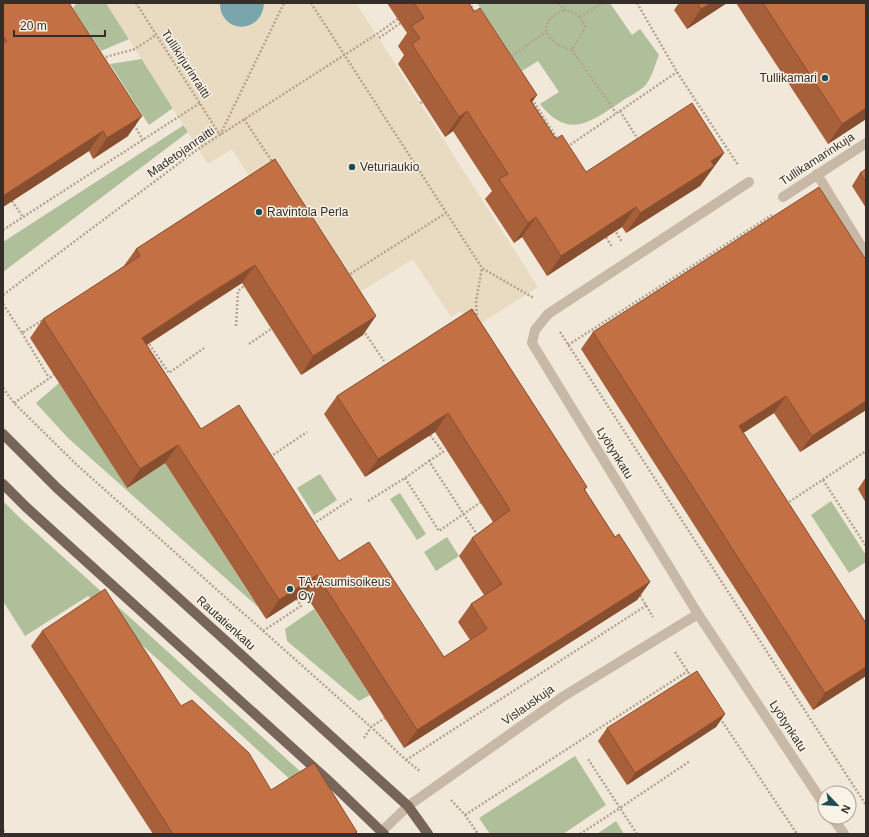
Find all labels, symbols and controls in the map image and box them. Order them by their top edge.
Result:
scale bar [14,12,105,38]
text: 20 m [20,19,47,33]
street label: Tullikirjurinraitti [158,27,214,101]
place label: Tullikamari [759,71,817,85]
marker: Tullikamari [820,73,830,83]
street label: Madetojanraitti [145,124,217,180]
street label: Tullikamarinkuja [777,129,857,188]
place label: Veturiaukio [360,160,420,174]
marker: Veturiaukio [347,162,357,172]
place label: Ravintola Perla [267,205,349,219]
marker: Ravintola Perla [254,207,264,217]
street label: Lyötynkatu [594,425,636,481]
place label: TA-Asumisoikeus Oy [298,575,390,603]
marker: TA-Asumisoikeus Oy [285,584,295,594]
street label: Rautatienkatu [194,593,258,653]
street label: Vislauskuja [499,682,557,728]
street label: Lyötynkatu [766,698,810,754]
north arrow [817,785,857,825]
text: N [839,803,853,815]

